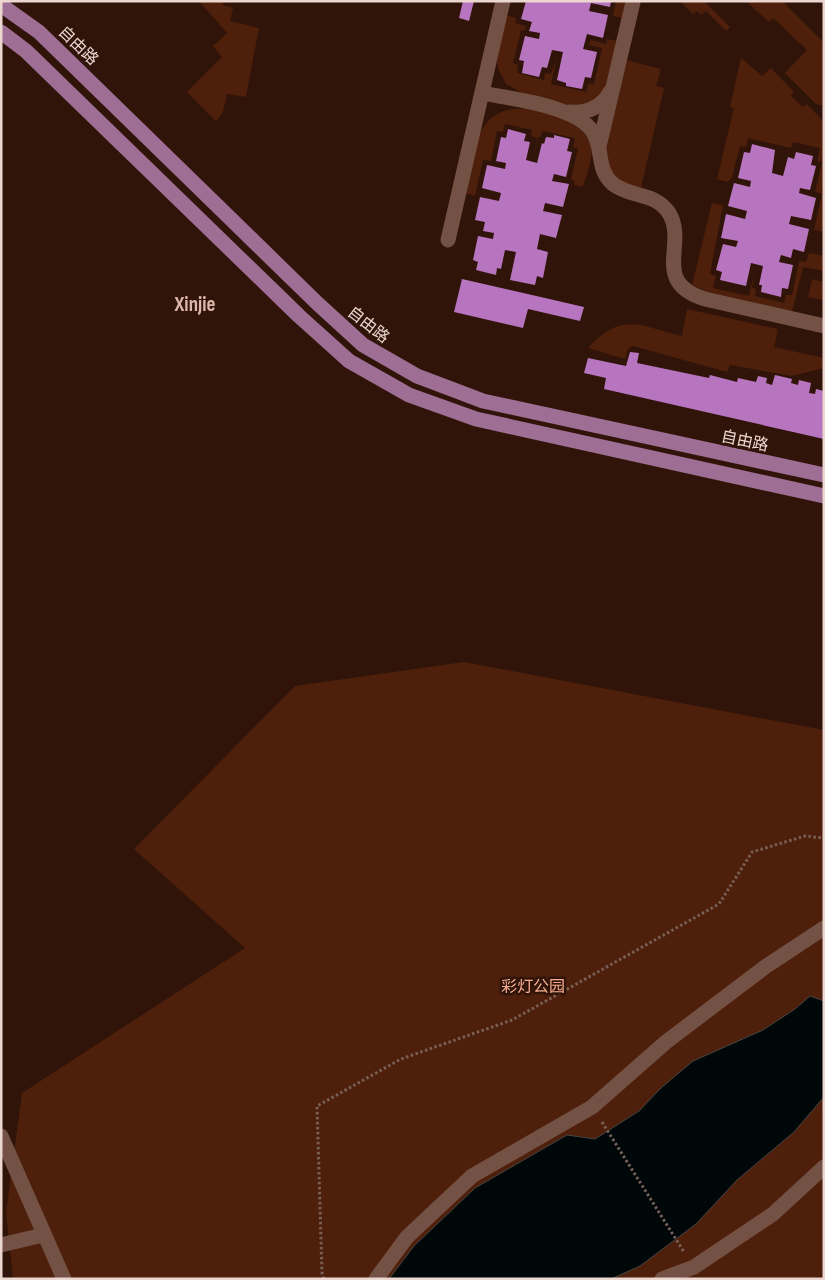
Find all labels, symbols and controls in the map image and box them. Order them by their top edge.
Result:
street label: 自由路 [54,23,102,70]
district label: Xinjie [174,292,215,317]
street label: 自由路 [343,303,393,347]
street label: 自由路 [719,427,770,456]
park label: 彩灯公园 [501,978,565,997]

